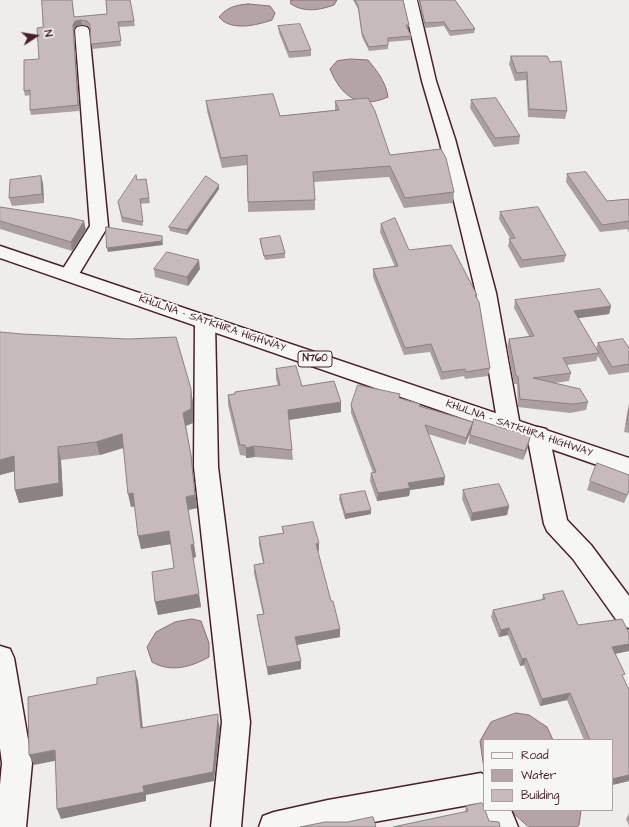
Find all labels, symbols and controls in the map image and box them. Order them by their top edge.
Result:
north arrow [16,16,56,56]
text: N [40,28,56,38]
street label: KHULNA - SATKHIRA HIGHWAY [137,293,287,355]
road number: N760 [298,351,332,367]
street label: KHULNA - SATKHIRA HIGHWAY [444,398,594,460]
legend [483,739,613,811]
text: Road [521,747,549,764]
text: Water [521,767,556,784]
text: Building [521,787,559,804]

